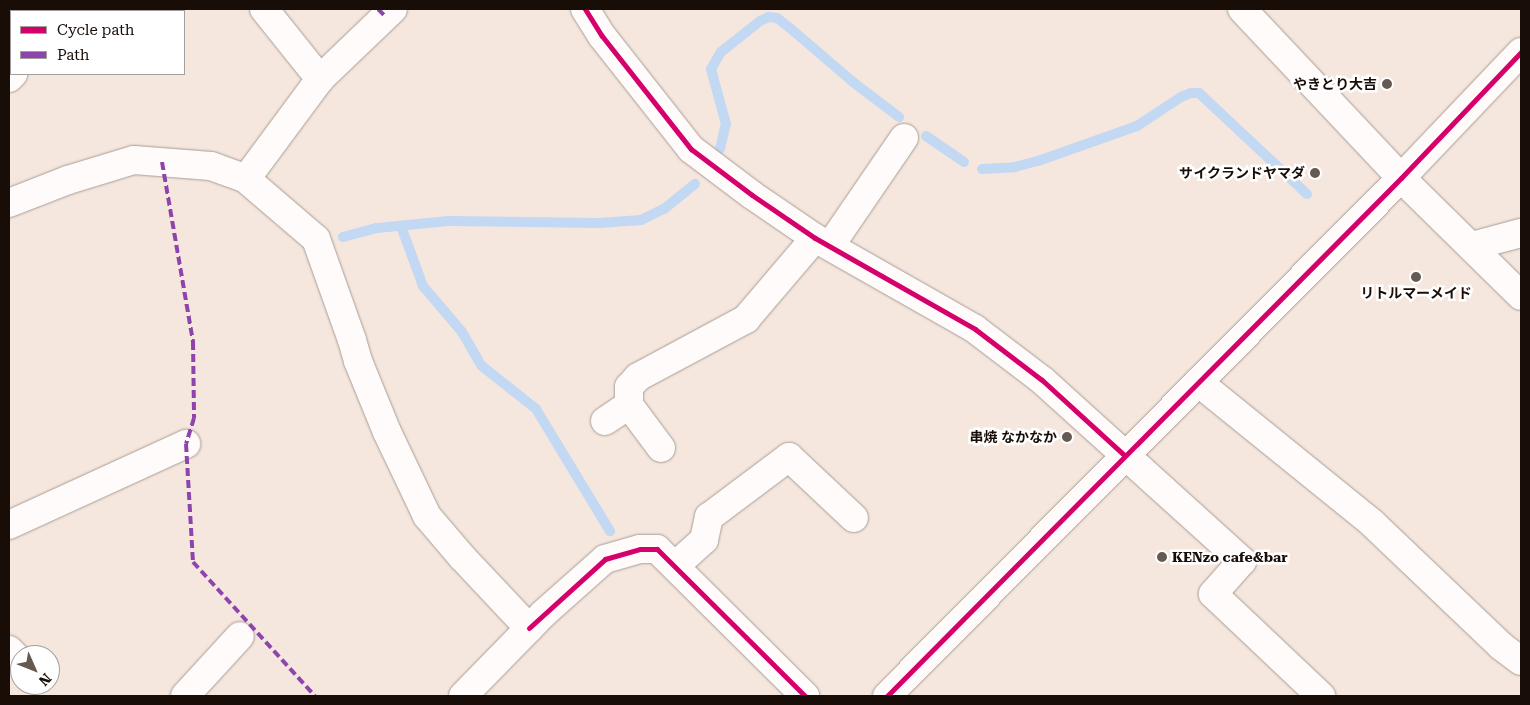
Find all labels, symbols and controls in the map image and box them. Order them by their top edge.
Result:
legend [10,10,185,75]
text: Cycle path [57,21,134,39]
text: Path [57,46,90,64]
place label: やきとり大吉 [1293,76,1377,92]
marker: やきとり大吉 [1381,78,1393,90]
place label: サイクランドヤマダ [1179,165,1305,181]
marker: サイクランドヤマダ [1309,167,1321,179]
marker: リトルマーメイド [1410,271,1422,283]
place label: リトルマーメイド [1360,285,1472,301]
place label: 串焼 なかなか [969,429,1057,445]
marker: 串焼 なかなか [1061,431,1073,443]
place label: KENzo cafe&bar [1172,549,1288,565]
marker: KENzo cafe&bar [1156,551,1168,563]
north arrow [10,645,60,695]
text: N [36,670,55,689]

